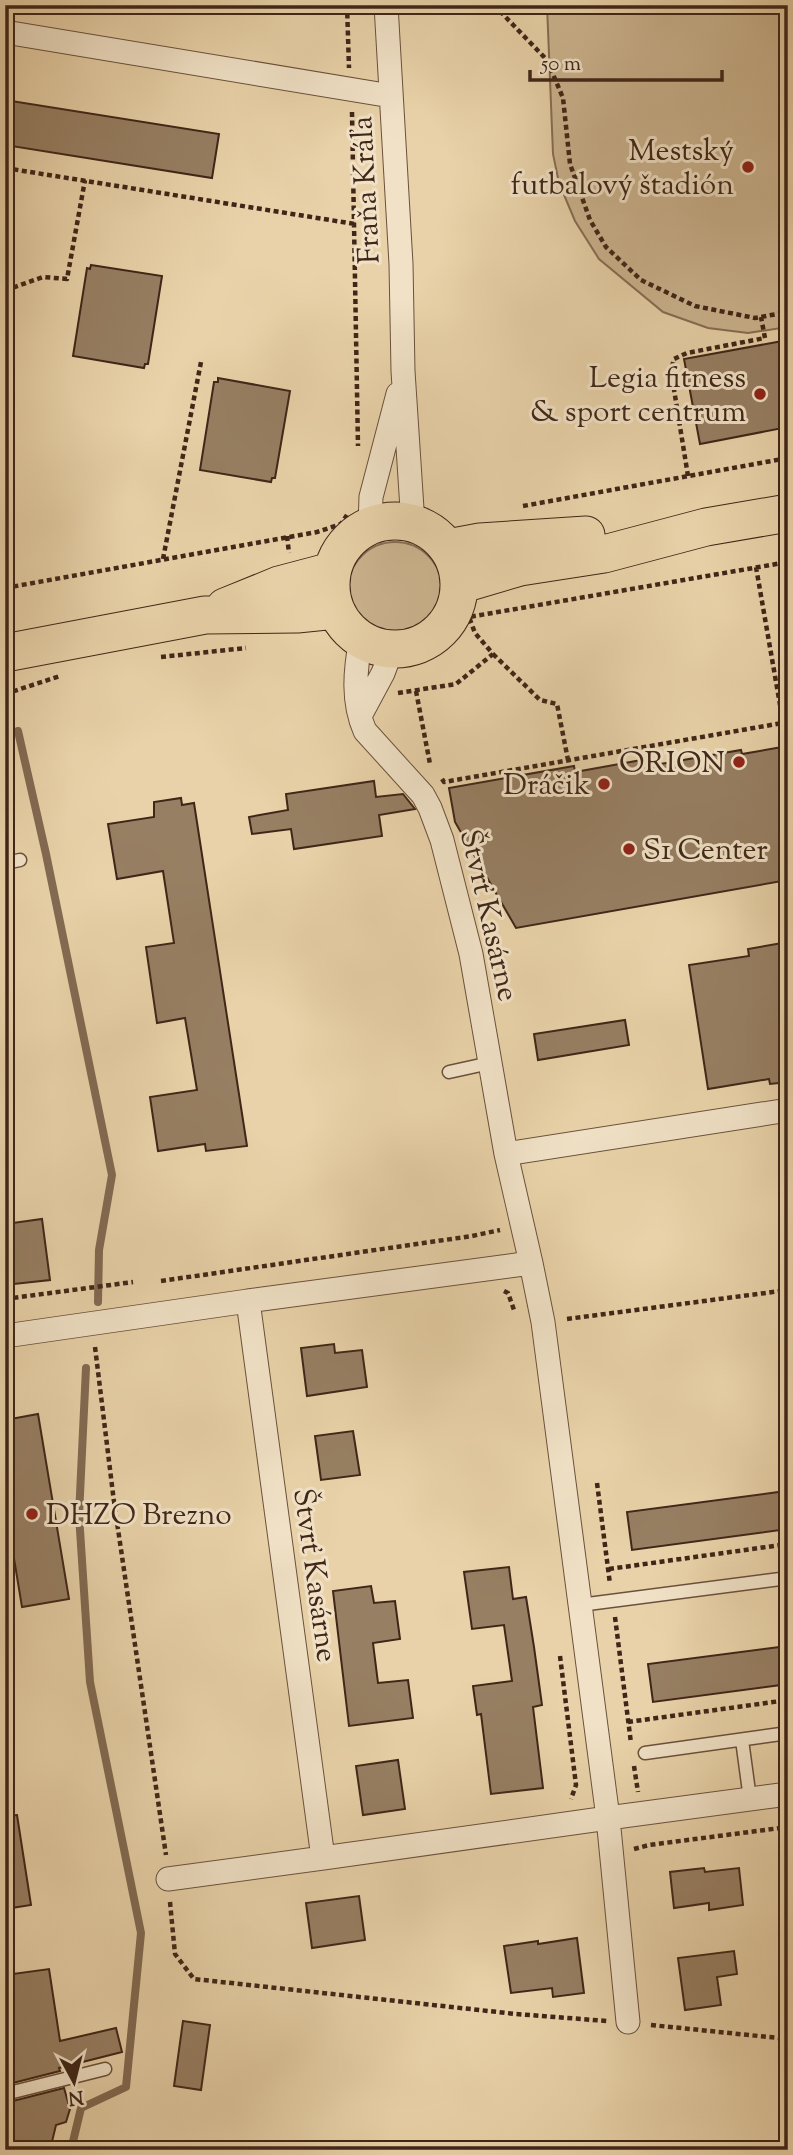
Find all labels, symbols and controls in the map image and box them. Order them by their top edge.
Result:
scale bar [530,38,723,82]
text: 50 m [540,50,581,80]
street label: Fraňa Kráľa [342,115,393,265]
place label: Mestský futbalový štadión [511,131,734,208]
marker: Mestský futbalový štadión [740,159,756,175]
place label: Legia fitness & sport centrum [530,358,746,435]
marker: Legia fitness & sport centrum [752,386,768,402]
place label: ORION [619,743,725,786]
marker: ORION [731,754,747,770]
place label: Dráčik [503,765,590,808]
marker: Dráčik [596,776,612,792]
street label: Štvrť Kasárne [447,825,528,1006]
place label: S1 Center [643,830,768,873]
marker: S1 Center [621,841,637,857]
street label: Štvrť Kasárne [280,1486,347,1665]
place label: DHZO Brezno [46,1495,232,1538]
marker: DHZO Brezno [24,1506,40,1522]
north arrow [38,2046,108,2116]
text: N [67,2082,85,2111]

